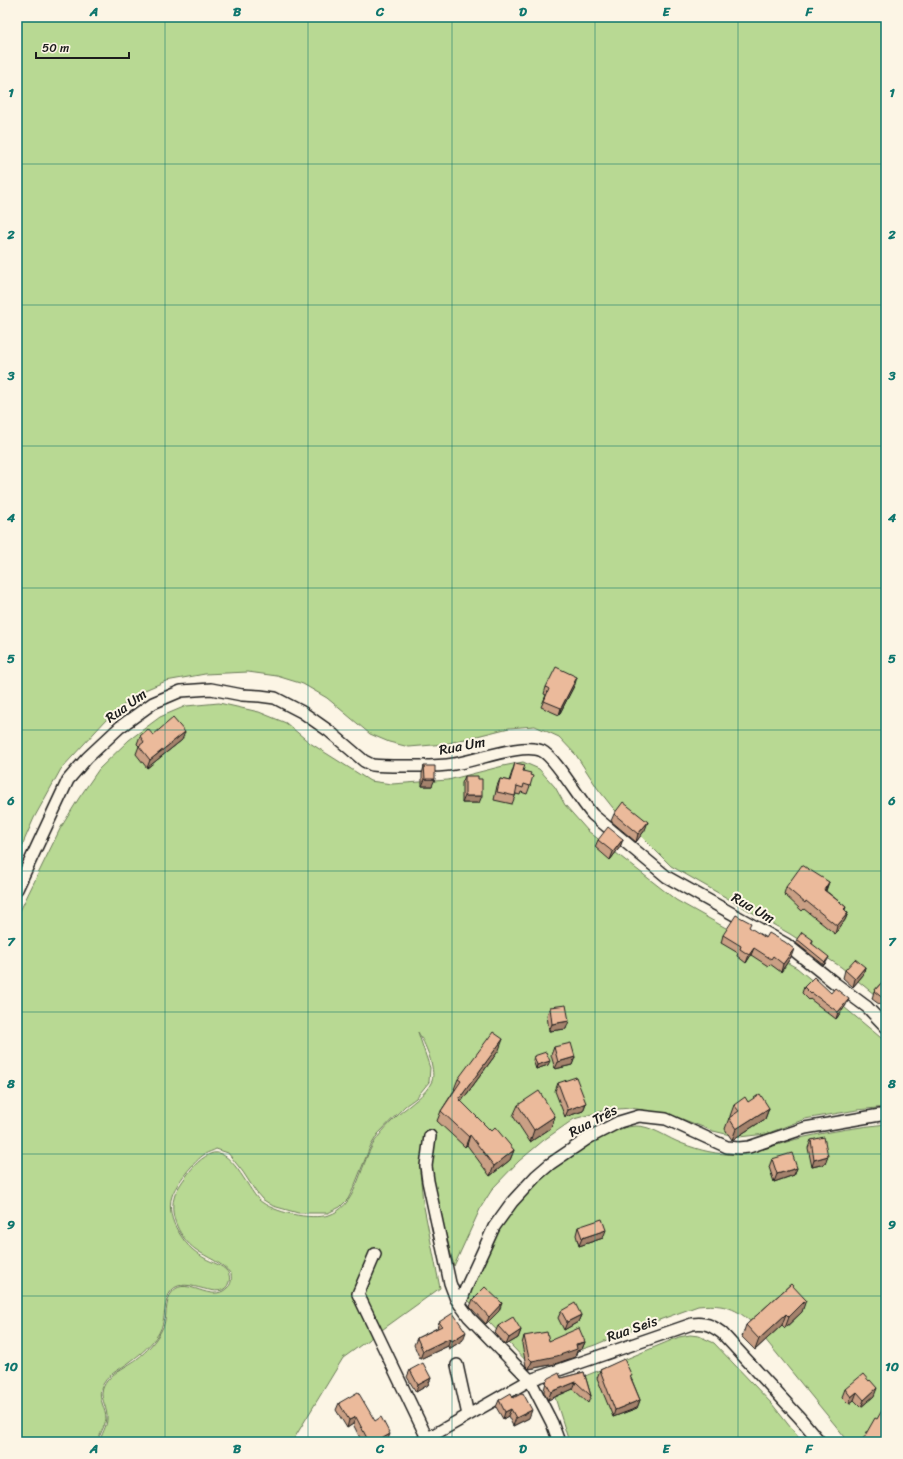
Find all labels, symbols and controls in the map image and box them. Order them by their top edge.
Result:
text: A [89,0,98,23]
text: B [233,0,242,23]
text: C [375,0,385,23]
text: D [519,0,527,23]
text: E [662,0,671,23]
text: F [804,0,813,23]
scale bar [36,34,129,60]
text: 50 m [42,37,69,59]
text: 1 [8,81,14,104]
text: 1 [889,81,895,104]
text: 2 [6,223,15,246]
text: 2 [887,223,896,246]
text: 3 [6,364,15,387]
text: 3 [887,364,896,387]
text: 4 [6,506,16,529]
text: 4 [887,506,897,529]
text: 5 [7,647,15,670]
text: 5 [888,647,896,670]
street label: Rua Um [100,682,152,730]
street label: Rua Um [437,729,488,763]
text: 6 [6,789,15,812]
text: 6 [887,789,896,812]
street label: Rua Um [727,885,780,931]
text: 7 [7,930,16,953]
text: 7 [888,930,897,953]
text: 8 [6,1072,15,1095]
text: 8 [887,1072,896,1095]
street label: Rua Três [564,1097,622,1144]
text: 9 [7,1213,15,1236]
text: 9 [888,1213,896,1236]
street label: Rua Seis [603,1308,661,1349]
text: 10 [4,1355,18,1378]
text: 10 [885,1355,899,1378]
text: A [89,1437,98,1459]
text: B [233,1437,242,1459]
text: C [375,1437,385,1459]
text: D [519,1437,527,1459]
text: E [662,1437,671,1459]
text: F [804,1437,813,1459]

